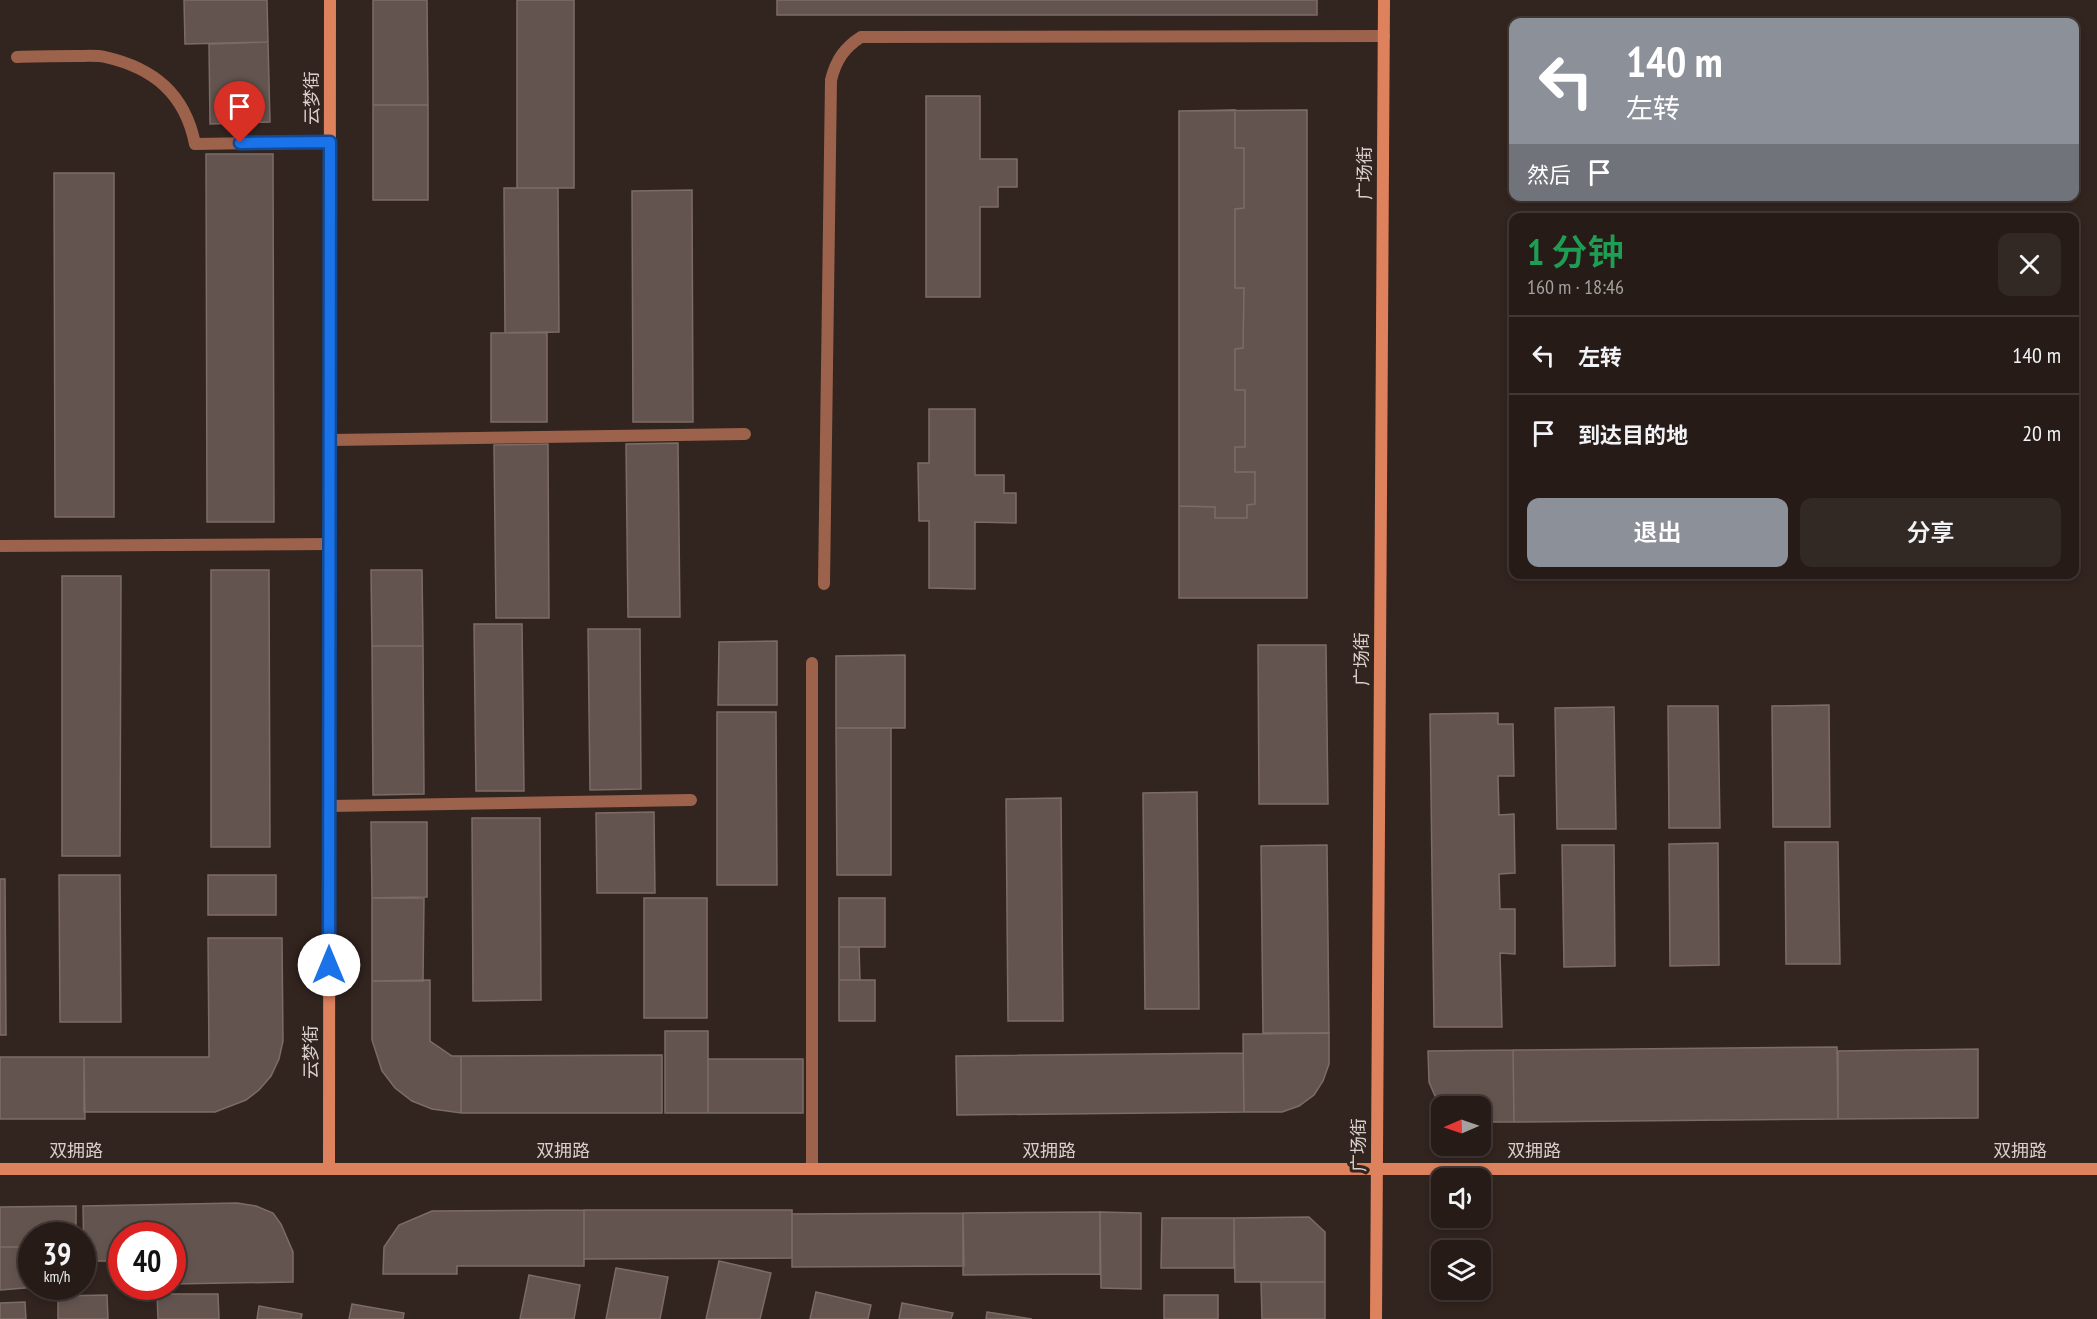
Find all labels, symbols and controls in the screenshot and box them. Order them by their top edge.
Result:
text: 140 m [1626,34,1723,89]
icon: left [1527,42,1605,120]
street label: 云梦街 [300,71,323,125]
pin [214,81,265,143]
icon: arrive [223,90,256,123]
text: 左转 [1626,91,1680,125]
street label: 广场街 [1353,146,1376,200]
icon: arrive [1583,156,1616,189]
text: 然后 [1527,161,1571,189]
text: 1 分钟 [1527,228,1624,275]
button: close [1998,233,2061,296]
text: 160 m · 18:46 [1527,274,1624,300]
icon: left [1527,339,1560,372]
text: 140 m [2012,341,2061,369]
text: 左转 [1578,343,1622,371]
icon: arrive [1527,417,1560,450]
text: 20 m [2022,419,2061,447]
text: 到达目的地 [1578,421,1688,449]
button: 退出 [1527,498,1788,567]
button: 分享 [1800,498,2061,567]
street label: 广场街 [1350,632,1373,686]
position arrow [297,933,361,997]
street label: 云梦街 [299,1025,322,1079]
north arrow [1431,1096,1491,1156]
map controls [1431,1096,1491,1300]
street label: 广场街 [1347,1118,1370,1172]
street label: 双拥路 [49,1139,103,1162]
street label: 双拥路 [536,1139,590,1162]
street label: 双拥路 [1022,1139,1076,1162]
street label: 双拥路 [1507,1139,1561,1162]
street label: 双拥路 [1993,1139,2047,1162]
button: sound [1431,1168,1491,1228]
speed limit sign: 40 [108,1222,186,1300]
text: 39 [43,1234,71,1273]
button: layers [1431,1240,1491,1300]
text: km/h [44,1267,70,1286]

